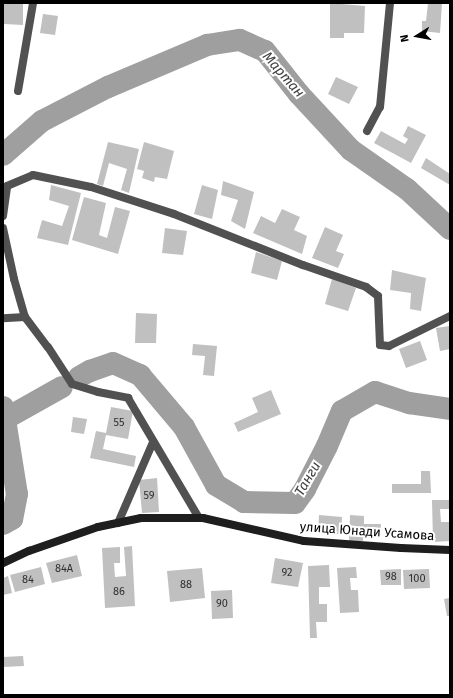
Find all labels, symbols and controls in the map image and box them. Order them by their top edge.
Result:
north arrow [397,16,437,56]
text: N [398,34,412,43]
water label: Мартан [259,49,307,101]
house number: 55 [114,416,124,430]
water label: Танги [291,459,325,499]
house number: 59 [143,489,155,503]
street label: улица Юнади Усамова [299,520,435,544]
house number: 84А [55,562,73,576]
house number: 92 [282,566,292,580]
house number: 98 [385,570,397,584]
house number: 100 [408,572,426,586]
house number: 84 [22,573,34,587]
house number: 88 [180,578,192,592]
house number: 86 [113,585,125,599]
house number: 90 [216,597,228,611]

